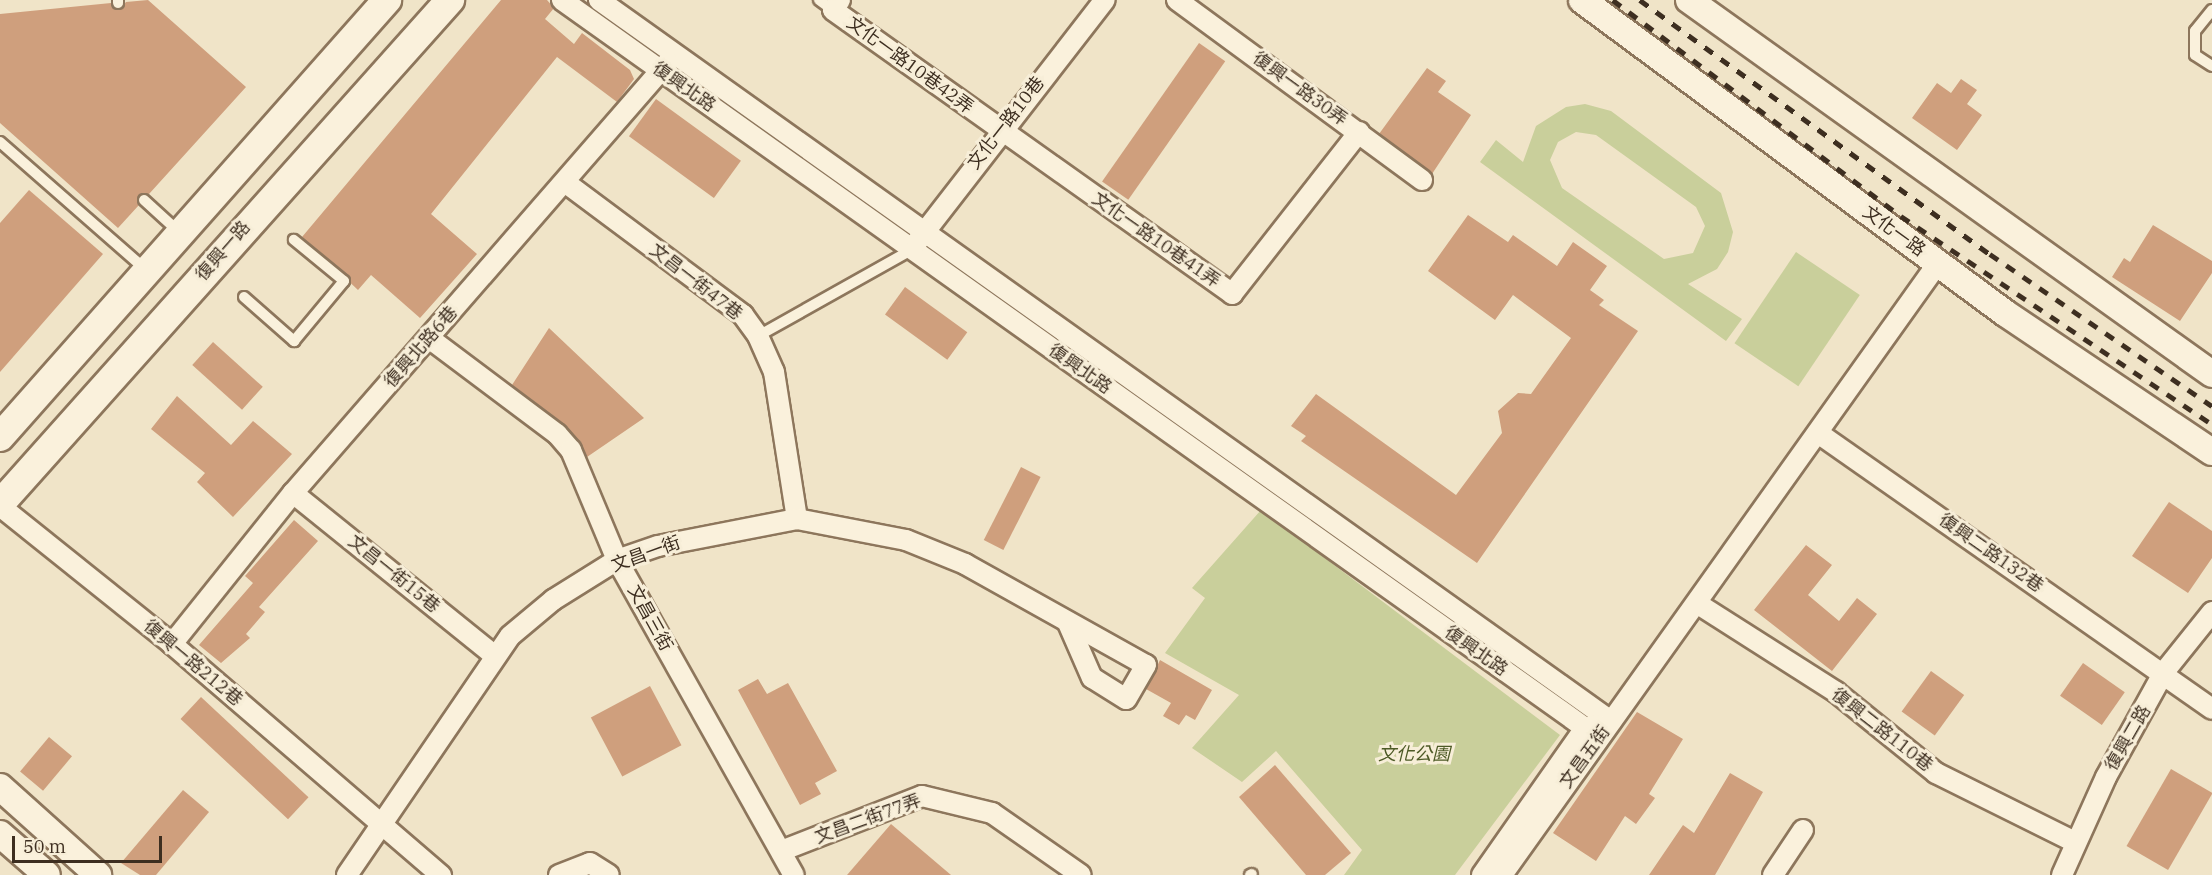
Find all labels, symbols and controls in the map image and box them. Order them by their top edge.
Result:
street label: 文化一路10巷42弄 [842,12,978,118]
street label: 復興一路30弄 [1249,47,1351,131]
street label: 復興北路 [648,58,720,116]
street label: 文化一路10巷 [963,72,1049,174]
street label: 文化一路10巷41弄 [1088,188,1224,292]
street label: 文化一路 [1859,201,1929,261]
street label: 復興一路 [191,217,255,285]
street label: 文昌一街47巷 [645,239,747,325]
street label: 復興北路6巷 [380,302,462,392]
street label: 復興北路 [1044,340,1116,398]
street label: 復興二路132巷 [1935,509,2047,597]
street label: 文昌一街15巷 [344,530,444,618]
street label: 文昌一街 [608,532,684,576]
street label: 文昌三街 [623,581,677,655]
street label: 復興一路212巷 [139,615,247,711]
street label: 復興北路 [1440,622,1512,680]
street label: 復興二路110巷 [1827,684,1937,776]
street label: 復興二路 [2101,701,2155,775]
street label: 文昌五街 [1555,722,1615,792]
park label: 文化公園 [1378,743,1450,765]
street label: 文昌二街77弄 [812,790,924,848]
scale bar [15,824,165,862]
text: 50 m [23,835,66,858]

